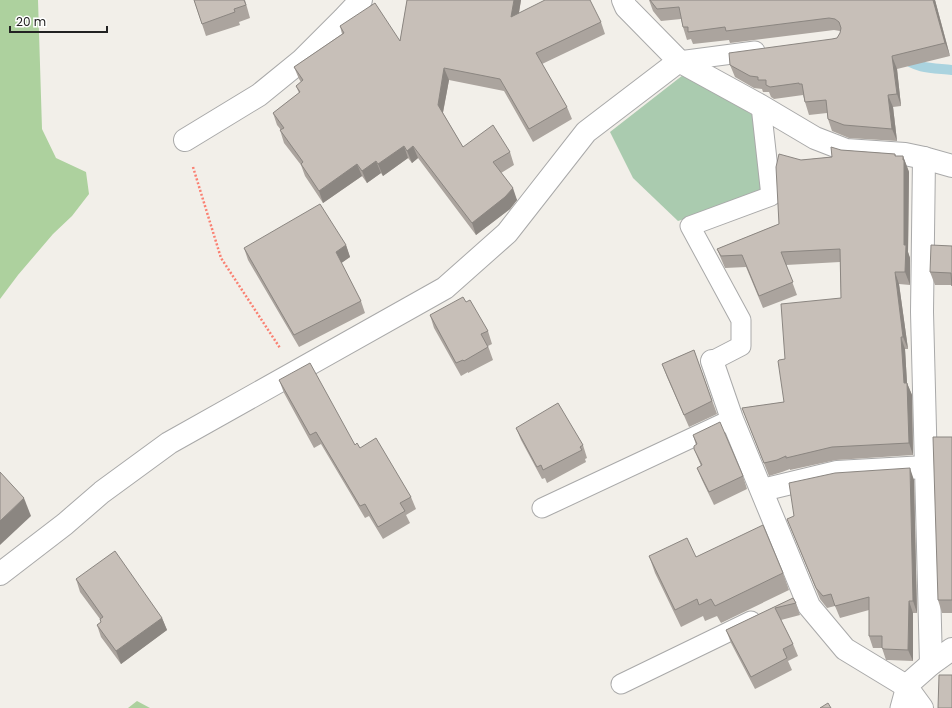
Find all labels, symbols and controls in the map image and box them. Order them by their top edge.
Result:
scale bar [10,8,107,34]
text: 20 m [16,13,46,30]

